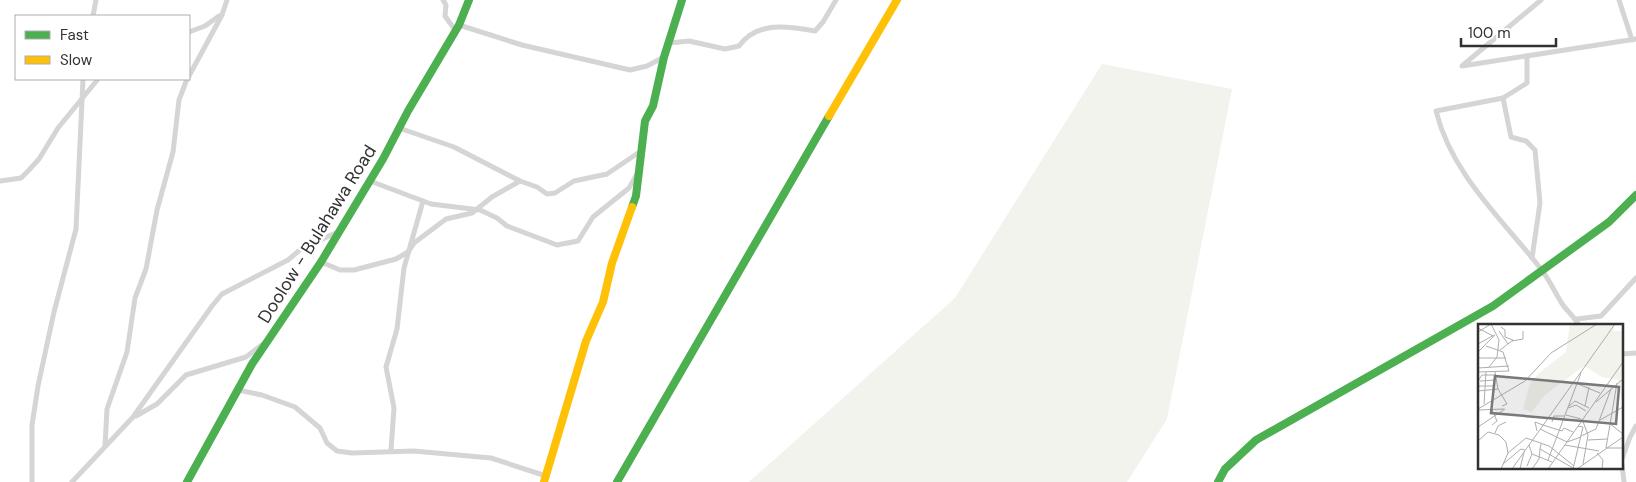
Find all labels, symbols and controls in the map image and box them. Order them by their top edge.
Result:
legend [15,15,190,80]
scale bar [1461,15,1556,47]
text: 100 m [1468,23,1511,43]
text: Fast [60,25,89,45]
text: Slow [60,50,93,70]
street label: Doolow - Bulahawa Road [252,140,382,328]
inset map [1478,324,1624,470]

